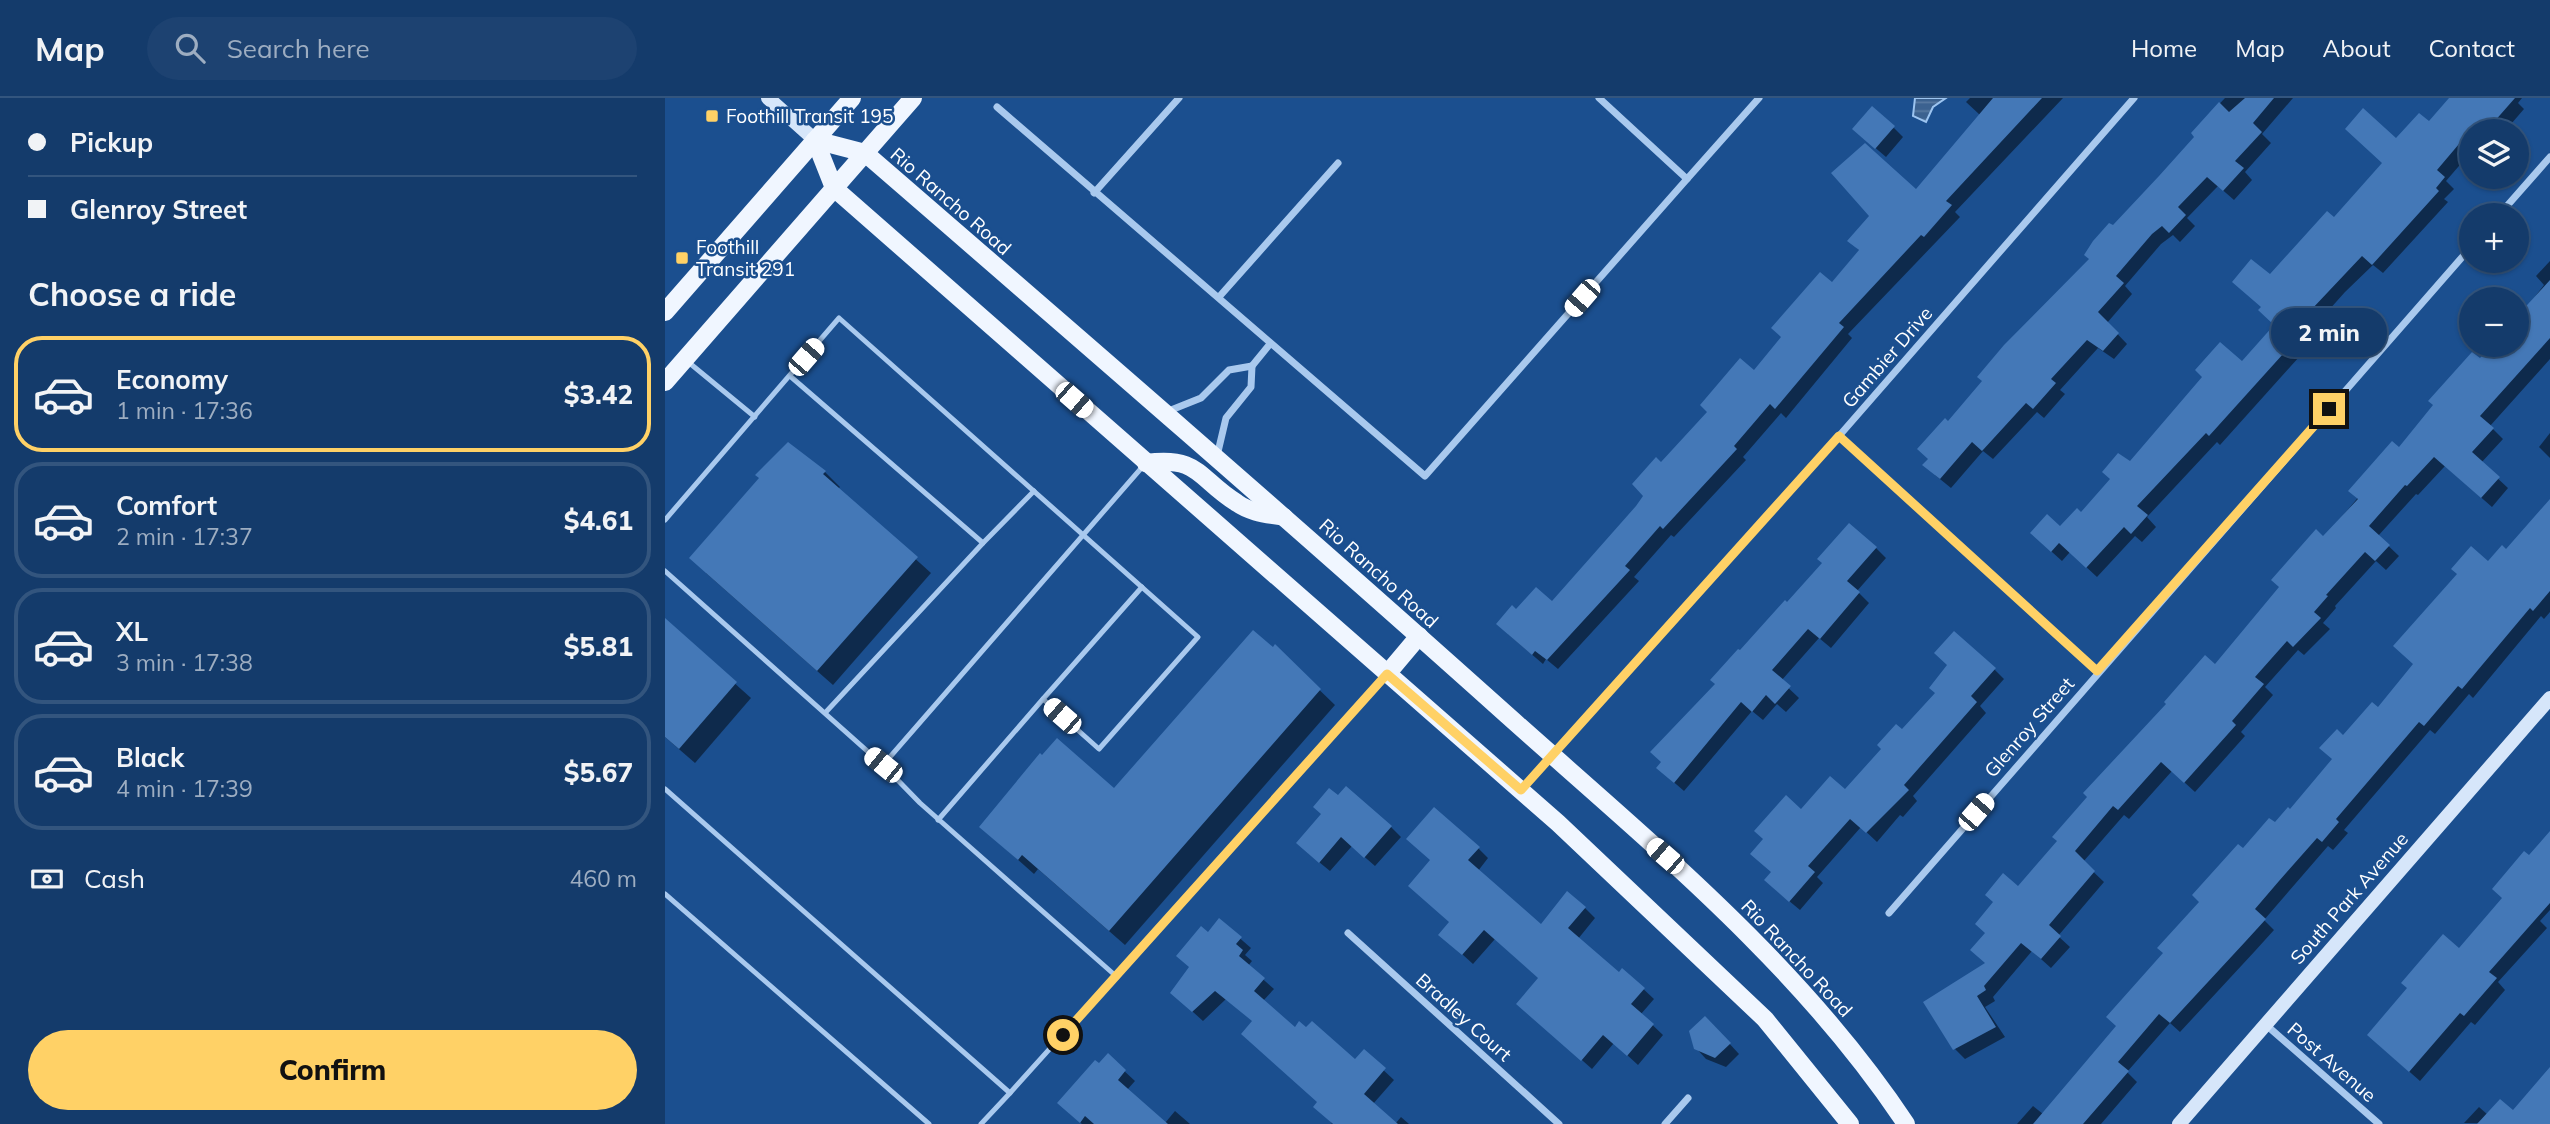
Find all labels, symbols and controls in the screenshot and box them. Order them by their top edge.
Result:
search box [147,17,637,80]
text: Map [35,28,105,69]
icon: search [171,29,209,67]
text: Search here [227,32,370,65]
text: Home [2131,33,2197,63]
text: Map [2235,33,2285,63]
text: About [2323,33,2391,63]
text: Contact [2429,33,2515,63]
place label: Foothill Transit 195 [726,104,893,128]
marker: Foothill Transit 195 [704,108,720,124]
map controls [2459,119,2529,357]
button: layers [2459,119,2529,189]
text: Pickup [70,126,153,159]
street label: Rio Rancho Road [886,142,1016,260]
text: Glenroy Street [70,193,247,226]
button: + [2459,203,2529,273]
place label: Foothill Transit 291 [696,235,795,281]
marker: Foothill Transit 291 [674,250,690,266]
text: Choose a ride [28,274,236,314]
car [1561,275,1604,321]
button: − [2459,287,2529,357]
street label: Gambier Drive [1837,302,1937,412]
callout: 2 min [2271,308,2387,356]
text: 2 min [2298,318,2360,347]
car [785,334,828,380]
icon: car [32,363,95,426]
text: Economy [116,363,228,396]
text: $3.42 [564,378,633,411]
car [1052,378,1097,422]
route end [2313,393,2345,425]
text: 1 min · 17:36 [116,396,253,425]
icon: car [32,489,95,552]
text: Comfort [116,489,217,522]
text: $4.61 [564,504,633,537]
street label: Rio Rancho Road [1314,513,1444,633]
text: 2 min · 17:37 [116,522,253,551]
icon: car [32,615,95,678]
text: XL [116,615,148,648]
text: $5.81 [564,630,633,663]
text: 3 min · 17:38 [116,648,253,677]
street label: Glenroy Street [1979,672,2079,782]
car [1040,694,1085,738]
icon: car [32,741,95,804]
text: Black [116,741,184,774]
car [861,744,906,786]
text: $5.67 [564,756,633,789]
text: 4 min · 17:39 [116,774,253,803]
car [1955,789,1998,835]
street label: South Park Avenue [2285,827,2413,969]
car [1643,834,1688,878]
icon: cash [28,860,66,898]
text: Cash [84,862,145,895]
text: 460 m [569,864,637,893]
street label: Rio Rancho Road [1736,894,1858,1022]
street label: Bradley Court [1411,968,1517,1066]
street label: Post Avenue [2283,1017,2381,1107]
route start [1047,1019,1079,1051]
button: Confirm [28,1030,637,1110]

